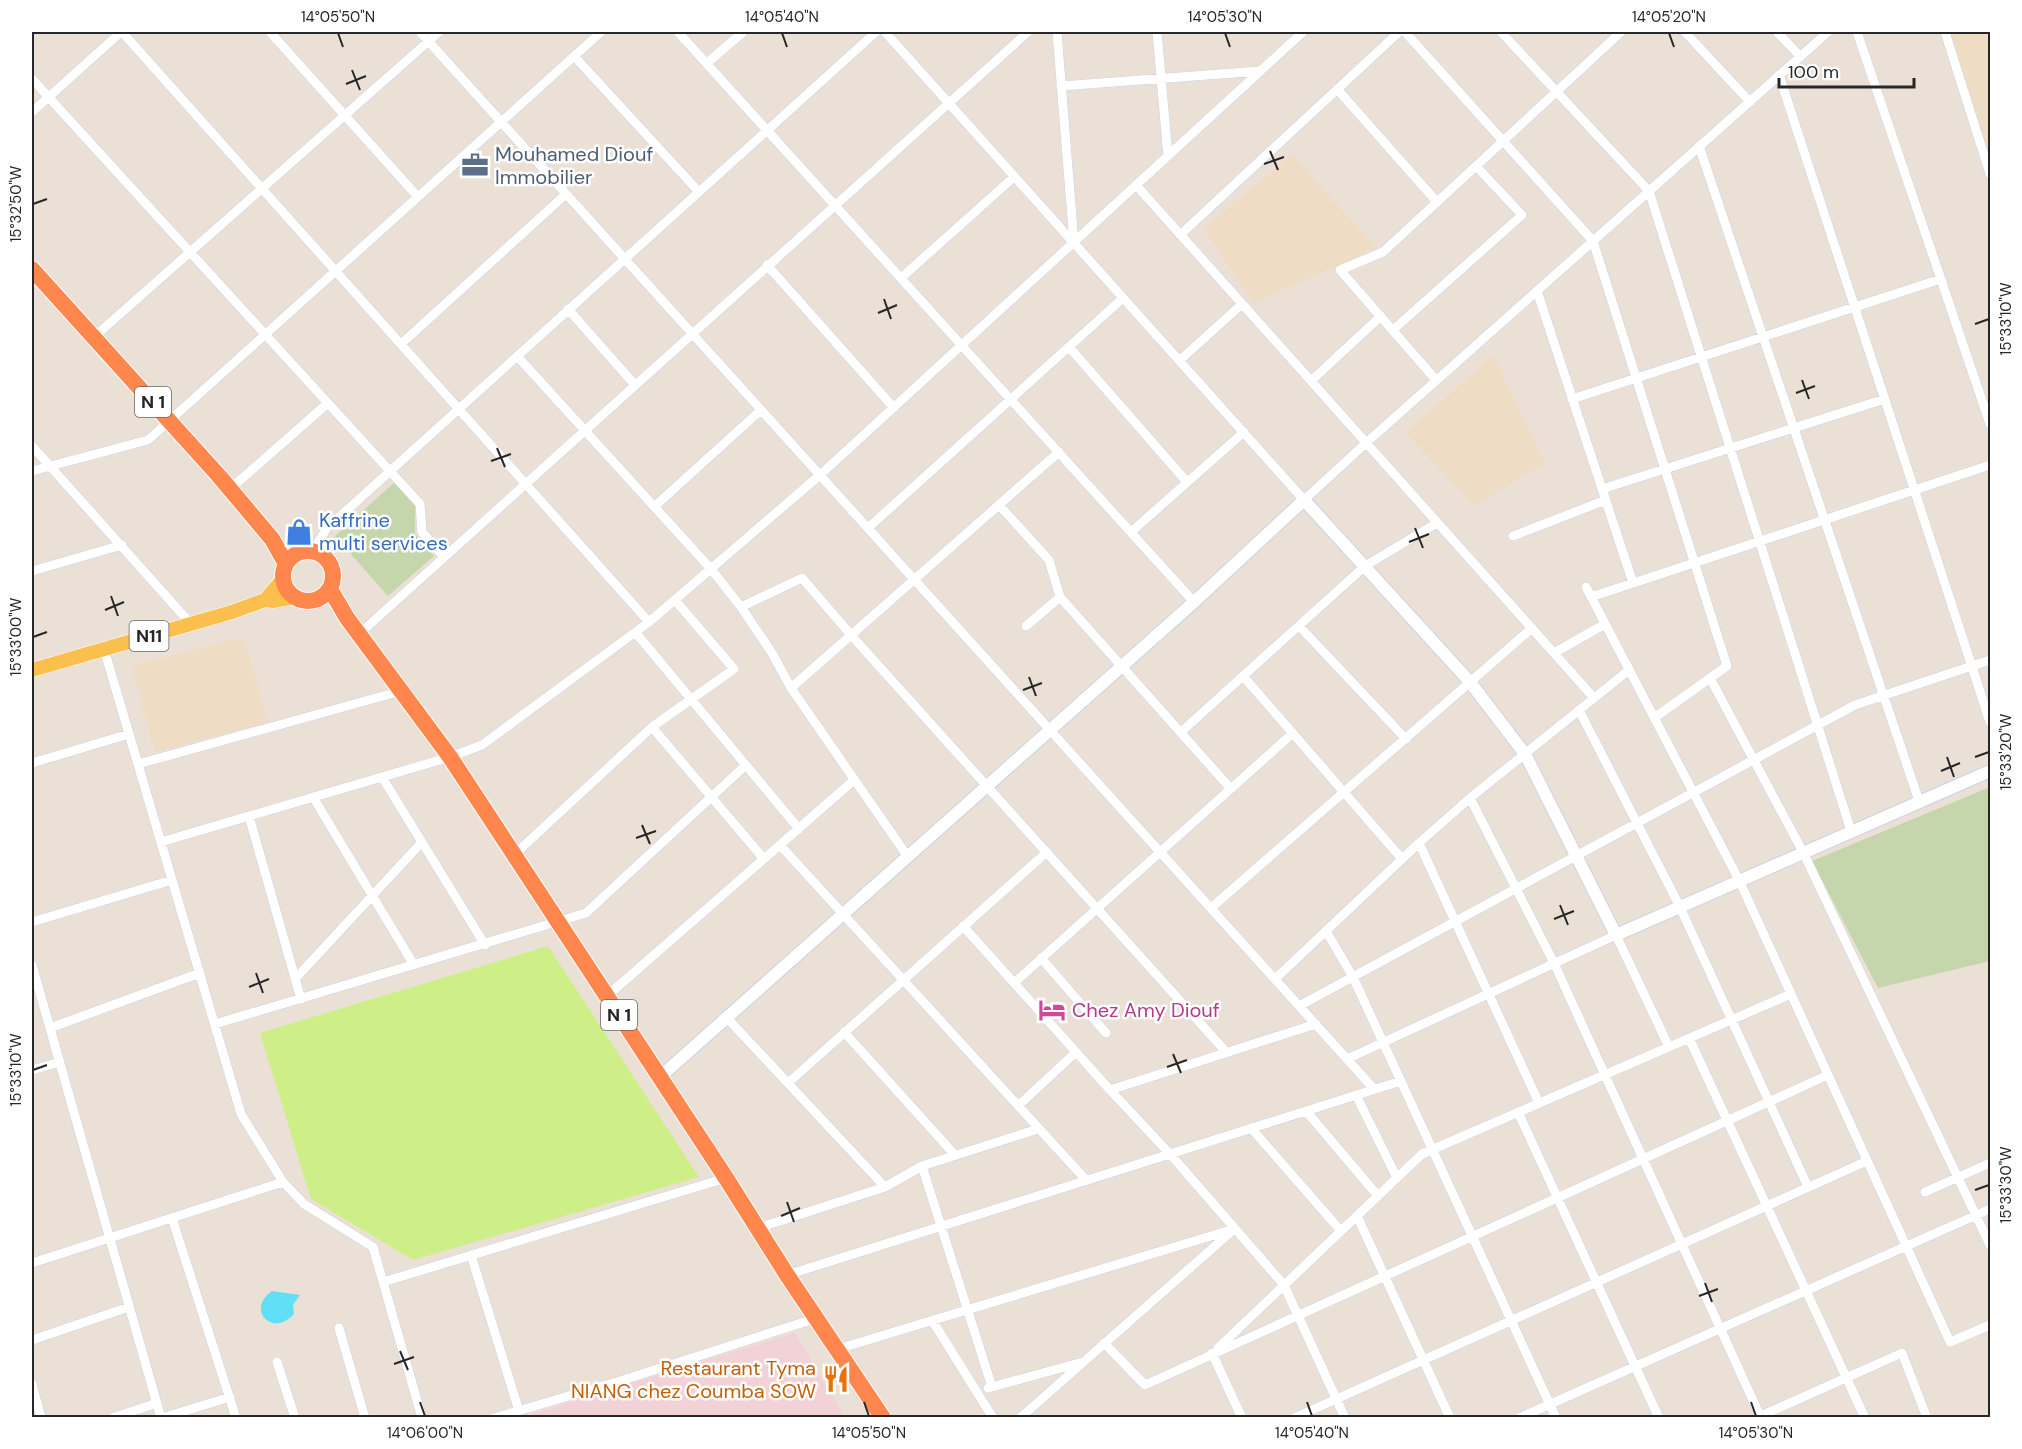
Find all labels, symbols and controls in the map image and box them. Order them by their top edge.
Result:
text: 14°05'50"N [301,7,375,27]
text: 14°05'40"N [745,7,819,27]
text: 14°05'30"N [1188,7,1262,27]
text: 14°05'20"N [1632,7,1706,27]
scale bar [1779,51,1914,89]
text: 100 m [1788,60,1839,84]
place label: Mouhamed Diouf Immobilier [495,141,653,190]
office icon: Mouhamed Diouf Immobilier [460,150,490,180]
text: 15°32'50"W [6,165,26,242]
text: 15°33'10"W [1996,282,2016,355]
road number: N 1 [135,387,171,417]
place label: Kaffrine multi services [319,507,448,556]
shop icon: Kaffrine multi services [284,517,314,547]
text: 15°33'00"W [6,597,26,676]
road number: N11 [130,621,168,651]
text: 15°33'20"W [1996,713,2016,790]
hotel icon: Chez Amy Diouf [1037,995,1067,1025]
place label: Chez Amy Diouf [1072,997,1220,1023]
road number: N 1 [601,1000,637,1030]
text: 15°33'10"W [6,1033,26,1106]
text: 15°33'30"W [1996,1146,2016,1224]
place label: Restaurant Tyma NIANG chez Coumba SOW [571,1355,816,1404]
restaurant icon: Restaurant Tyma NIANG chez Coumba SOW [821,1364,851,1394]
text: 14°06'00"N [387,1423,463,1443]
text: 14°05'50"N [832,1423,906,1443]
text: 14°05'40"N [1275,1423,1349,1443]
text: 14°05'30"N [1719,1423,1793,1443]

